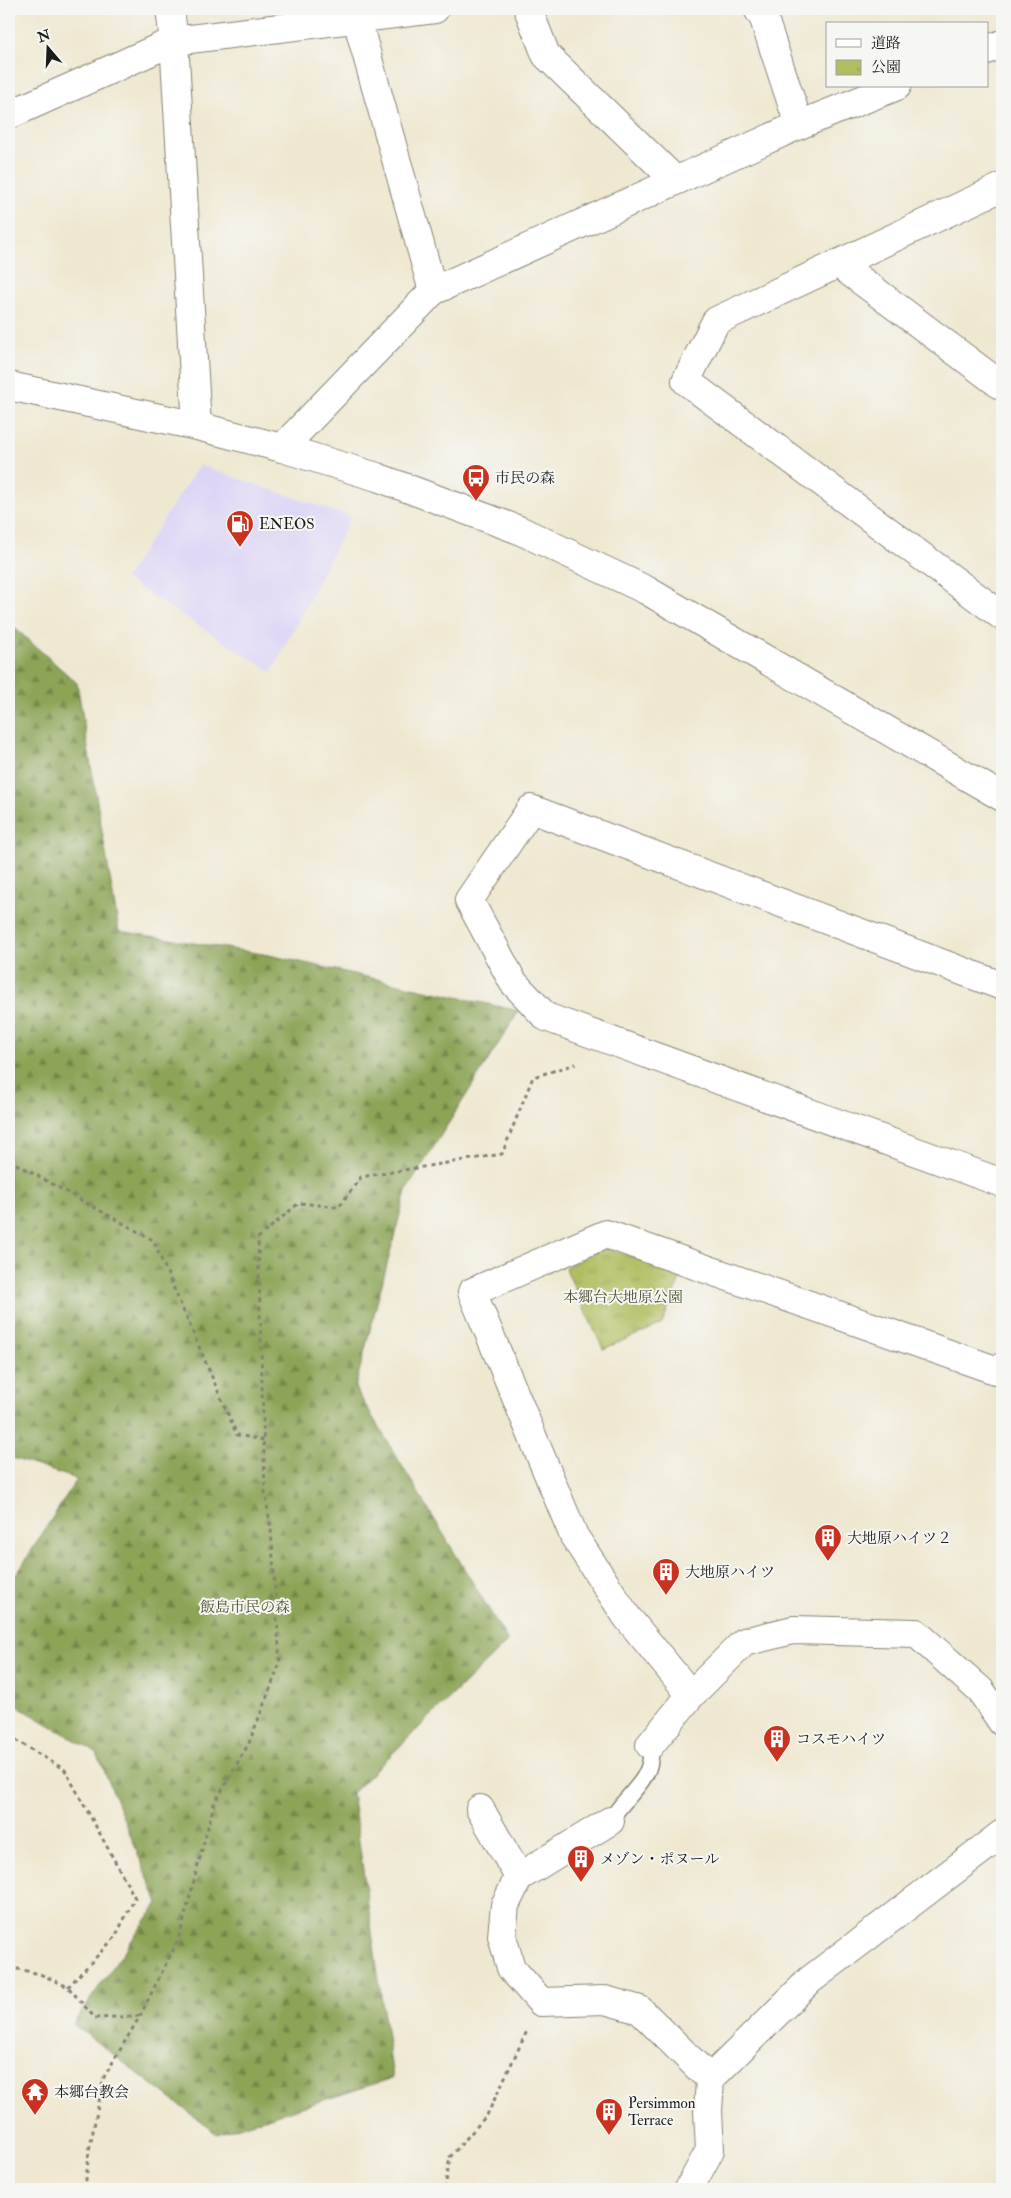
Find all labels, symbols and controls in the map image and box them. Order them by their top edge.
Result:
north arrow [22,22,72,72]
legend [826,22,988,88]
text: N [34,26,53,47]
text: 道路 [871,34,901,53]
text: 公園 [871,58,901,77]
bus stop icon: 市民の森 [461,463,491,502]
place label: 市民の森 [495,469,555,488]
fuel station icon: ENEOS [225,509,255,548]
place label: ENEOS [259,515,315,534]
park label: 本郷台大地原公園 [563,1288,683,1307]
building icon: 大地原ハイツ２ [813,1523,843,1562]
place label: 大地原ハイツ２ [847,1529,952,1548]
building icon: 大地原ハイツ [651,1557,681,1596]
place label: 大地原ハイツ [685,1563,775,1582]
park label: 飯島市民の森 [200,1598,290,1617]
building icon: コスモハイツ [762,1724,792,1763]
place label: コスモハイツ [796,1730,886,1749]
building icon: メゾン・ポヌール [566,1844,596,1883]
place label: メゾン・ポヌール [600,1850,719,1869]
temple icon: 本郷台教会 [20,2077,50,2116]
place label: 本郷台教会 [54,2083,129,2102]
place label: Persimmon Terrace [628,2094,696,2130]
building icon: Persimmon Terrace [594,2097,624,2136]

